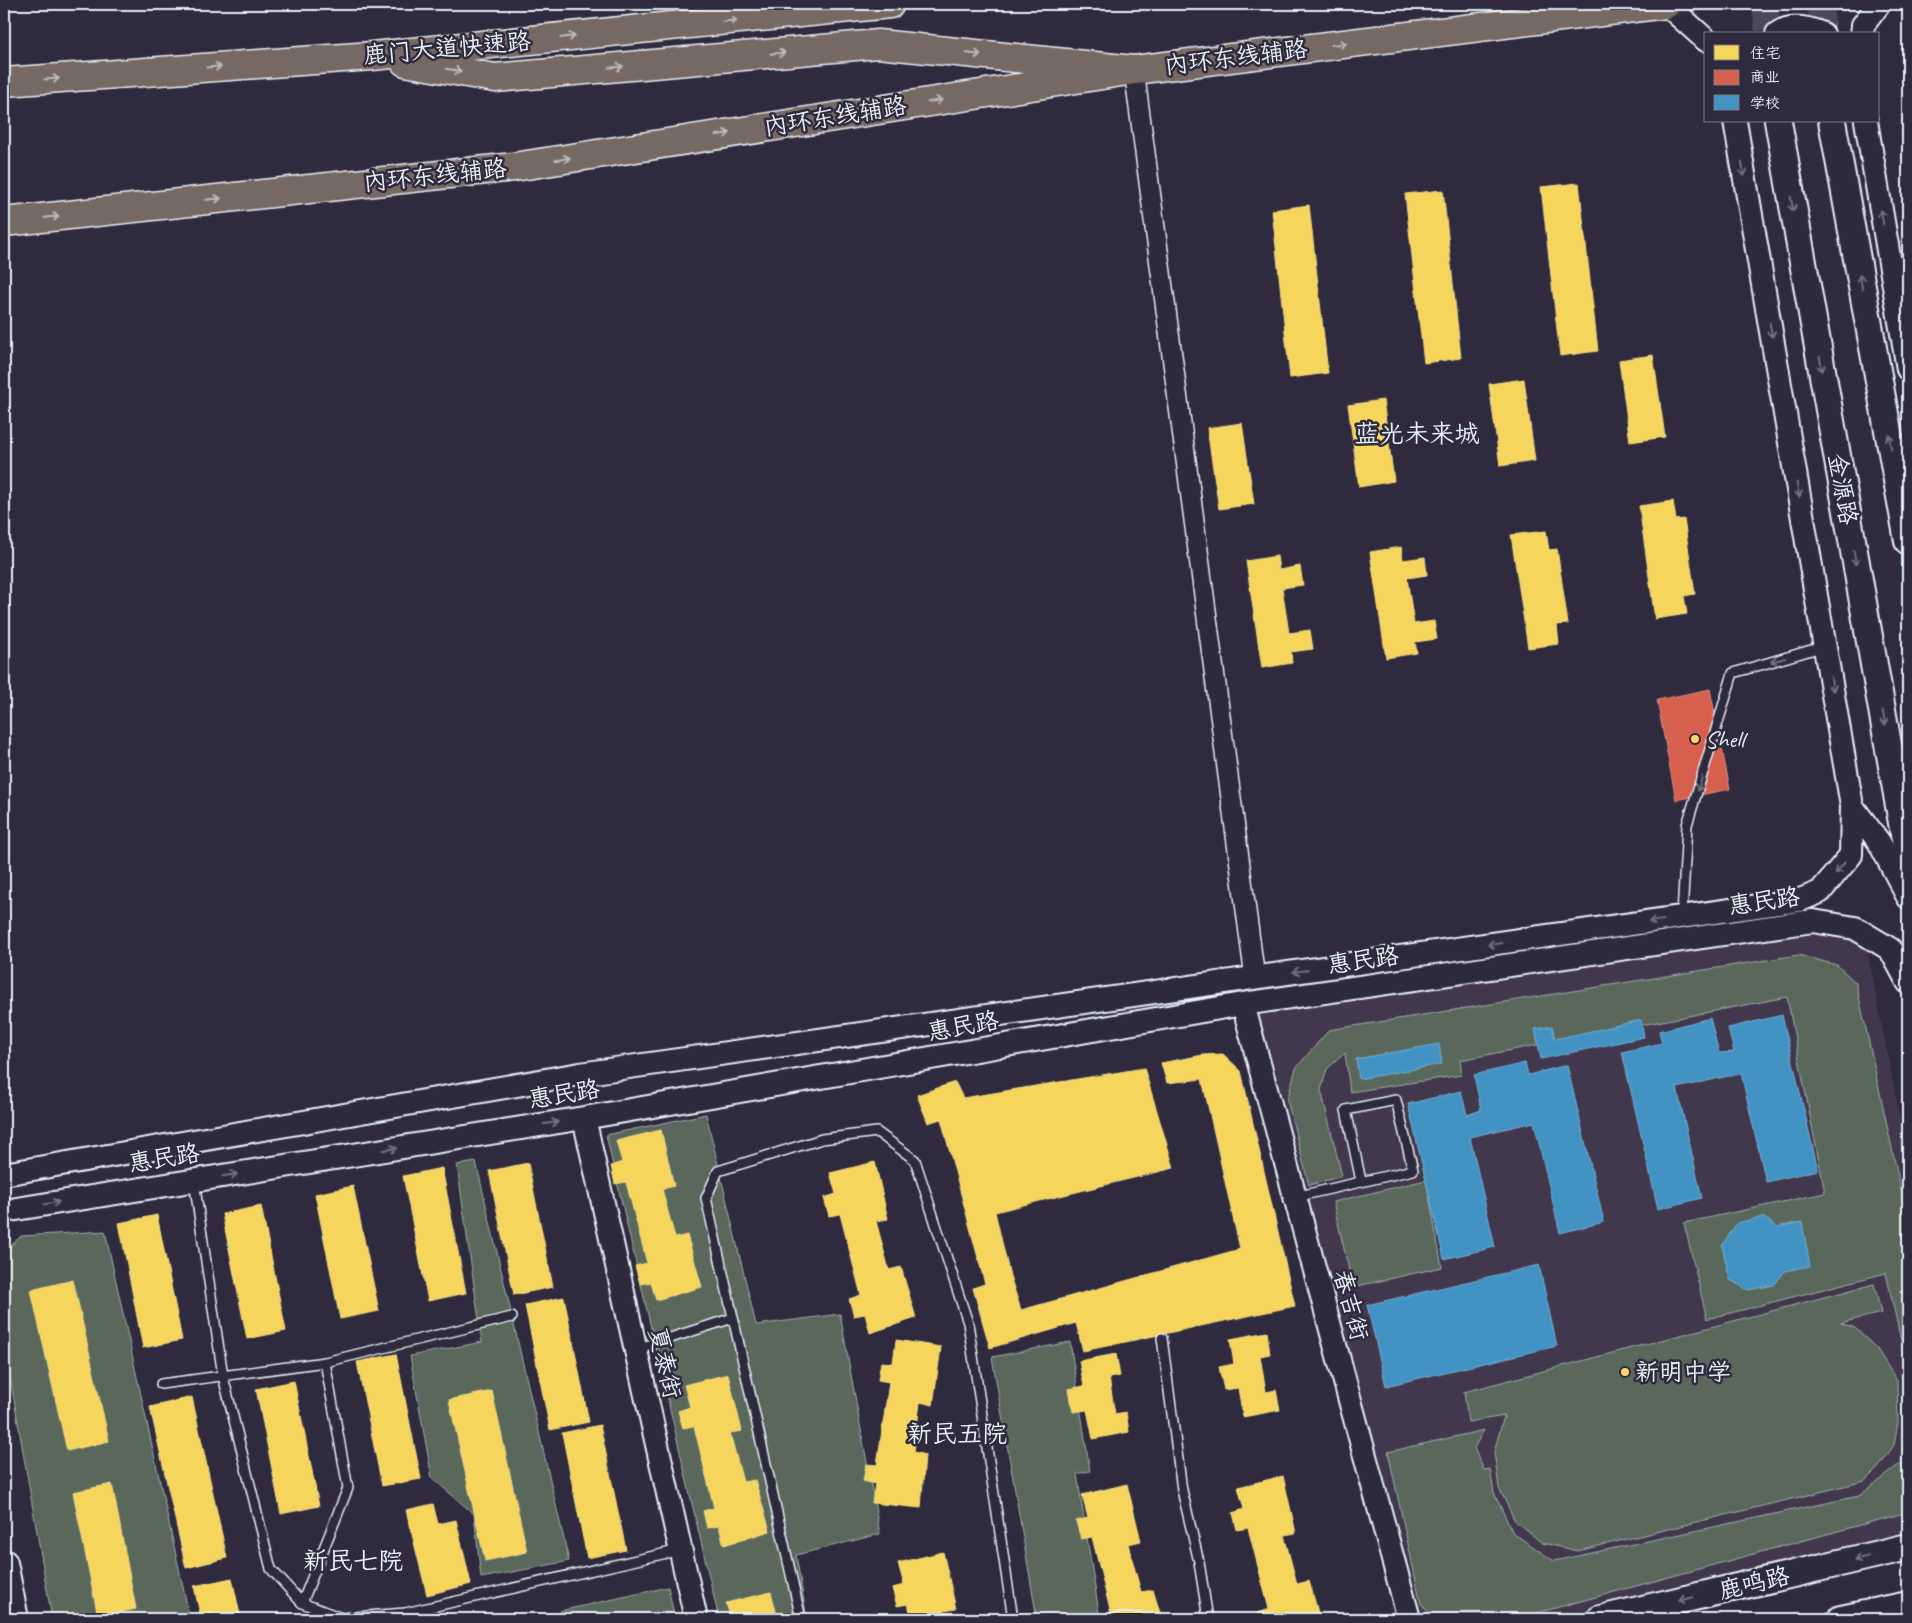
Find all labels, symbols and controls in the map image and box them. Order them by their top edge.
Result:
one-way arrow [722,16,738,26]
street label: 鹿门大道快速路 [362,26,532,70]
one-way arrow [560,32,576,41]
legend [1704,32,1880,122]
street label: 内环东线辅路 [1163,33,1309,81]
one-way arrow [1331,39,1347,49]
text: 住宅 [1750,44,1780,63]
one-way arrow [769,48,785,57]
one-way arrow [966,49,982,58]
one-way arrow [206,62,222,72]
one-way arrow [608,62,624,72]
one-way arrow [446,66,462,76]
text: 商业 [1750,68,1780,87]
one-way arrow [44,74,60,83]
street label: 内环东线辅路 [762,90,908,142]
text: 学校 [1750,94,1780,113]
one-way arrow [927,95,943,105]
one-way arrow [715,129,731,139]
street label: 内环东线辅路 [362,153,508,197]
one-way arrow [554,154,570,164]
one-way arrow [1739,161,1749,177]
one-way arrow [205,194,221,204]
one-way arrow [1788,195,1798,211]
one-way arrow [1877,210,1887,226]
one-way arrow [44,212,60,221]
one-way arrow [1856,274,1866,290]
one-way arrow [1766,321,1776,337]
one-way arrow [1816,355,1826,371]
district label: 蓝光未来城 [1354,418,1480,450]
one-way arrow [1885,434,1895,450]
street label: 金源路 [1822,451,1864,527]
one-way arrow [1794,481,1804,497]
one-way arrow [1851,550,1861,566]
one-way arrow [1771,656,1787,666]
one-way arrow [1827,676,1837,692]
one-way arrow [1879,710,1889,726]
place label: Shell [1705,724,1748,754]
marker: Shell [1689,733,1701,745]
one-way arrow [1694,776,1704,792]
one-way arrow [1834,862,1845,875]
street label: 惠民路 [1726,881,1802,921]
one-way arrow [1649,916,1665,926]
one-way arrow [1488,939,1504,949]
street label: 惠民路 [1325,940,1401,980]
one-way arrow [1292,967,1308,977]
street label: 惠民路 [925,1005,1001,1047]
street label: 惠民路 [526,1074,602,1114]
one-way arrow [542,1118,558,1128]
street label: 惠民路 [126,1138,202,1178]
one-way arrow [382,1143,398,1153]
one-way arrow [221,1169,237,1179]
one-way arrow [44,1198,60,1208]
street label: 春吉街 [1327,1266,1375,1344]
street label: 夏泰街 [642,1325,688,1401]
place label: 新明中学 [1635,1357,1731,1387]
marker: 新明中学 [1619,1366,1631,1378]
district label: 新民五院 [907,1418,1007,1450]
district label: 新民七院 [303,1545,403,1577]
one-way arrow [1853,1554,1869,1563]
street label: 鹿鸣路 [1716,1560,1792,1606]
one-way arrow [1678,1595,1694,1604]

